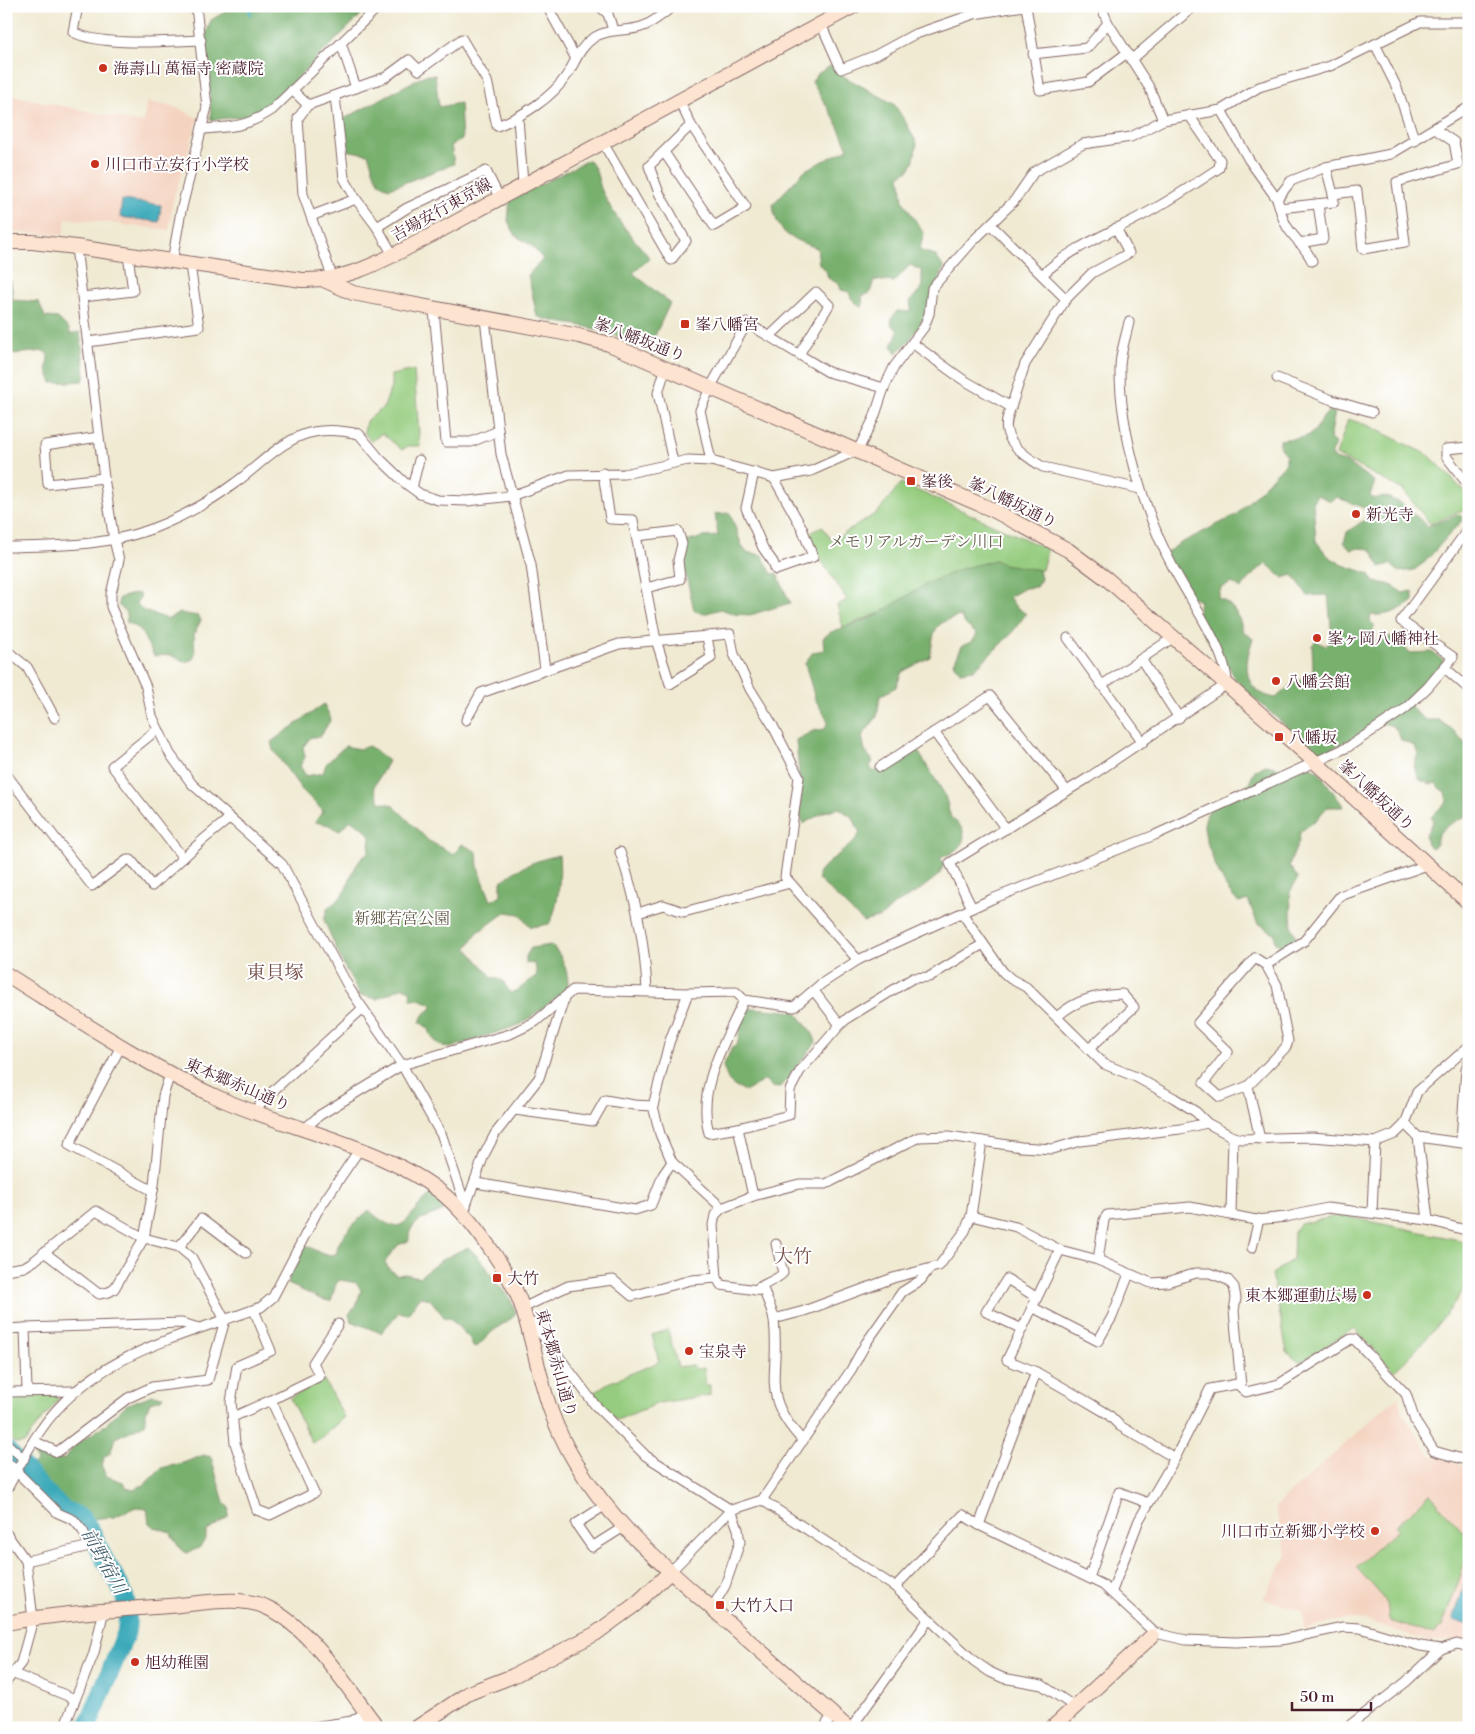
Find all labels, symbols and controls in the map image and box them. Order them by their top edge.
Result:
place label: 海壽山 萬福寺 密蔵院 [113,59,264,79]
marker: 海壽山 萬福寺 密蔵院 [97,62,109,74]
place label: 川口市立安行小学校 [105,155,249,175]
marker: 川口市立安行小学校 [89,158,101,170]
street label: 吉場安行東京線 [388,174,495,246]
street label: 峯八幡坂通り [591,313,688,366]
place label: 峯八幡宮 [695,315,759,335]
marker: 峯八幡宮 [679,318,691,330]
place label: 峯後 [921,472,953,492]
street label: 峯八幡坂通り [965,473,1060,533]
marker: 峯後 [905,475,917,487]
place label: 新光寺 [1366,505,1414,525]
marker: 新光寺 [1350,508,1362,520]
park label: メモリアルガーデン川口 [828,532,1004,552]
place label: 峯ヶ岡八幡神社 [1327,629,1439,649]
marker: 峯ヶ岡八幡神社 [1311,632,1323,644]
place label: 八幡会館 [1286,672,1350,692]
marker: 八幡会館 [1270,675,1282,687]
place label: 八幡坂 [1289,728,1337,748]
marker: 八幡坂 [1273,731,1285,743]
street label: 峯八幡坂通り [1334,756,1418,836]
park label: 新郷若宮公園 [354,909,450,929]
district label: 東貝塚 [246,961,304,985]
street label: 東本郷赤山通り [182,1054,293,1116]
district label: 大竹 [774,1245,812,1269]
place label: 大竹 [507,1269,539,1289]
marker: 大竹 [491,1272,503,1284]
place label: 東本郷運動広場 [1245,1286,1357,1306]
marker: 東本郷運動広場 [1361,1289,1373,1301]
street label: 東本郷赤山通り [531,1307,581,1420]
place label: 宝泉寺 [699,1342,747,1362]
marker: 宝泉寺 [683,1345,695,1357]
place label: 川口市立新郷小学校 [1221,1522,1365,1542]
water label: 前野宿川 [76,1524,132,1600]
marker: 川口市立新郷小学校 [1369,1525,1381,1537]
place label: 大竹入口 [730,1596,794,1616]
marker: 大竹入口 [714,1599,726,1611]
place label: 旭幼稚園 [145,1653,209,1673]
marker: 旭幼稚園 [129,1656,141,1668]
scale bar [1292,1679,1371,1711]
text: 50 m [1300,1688,1334,1707]

